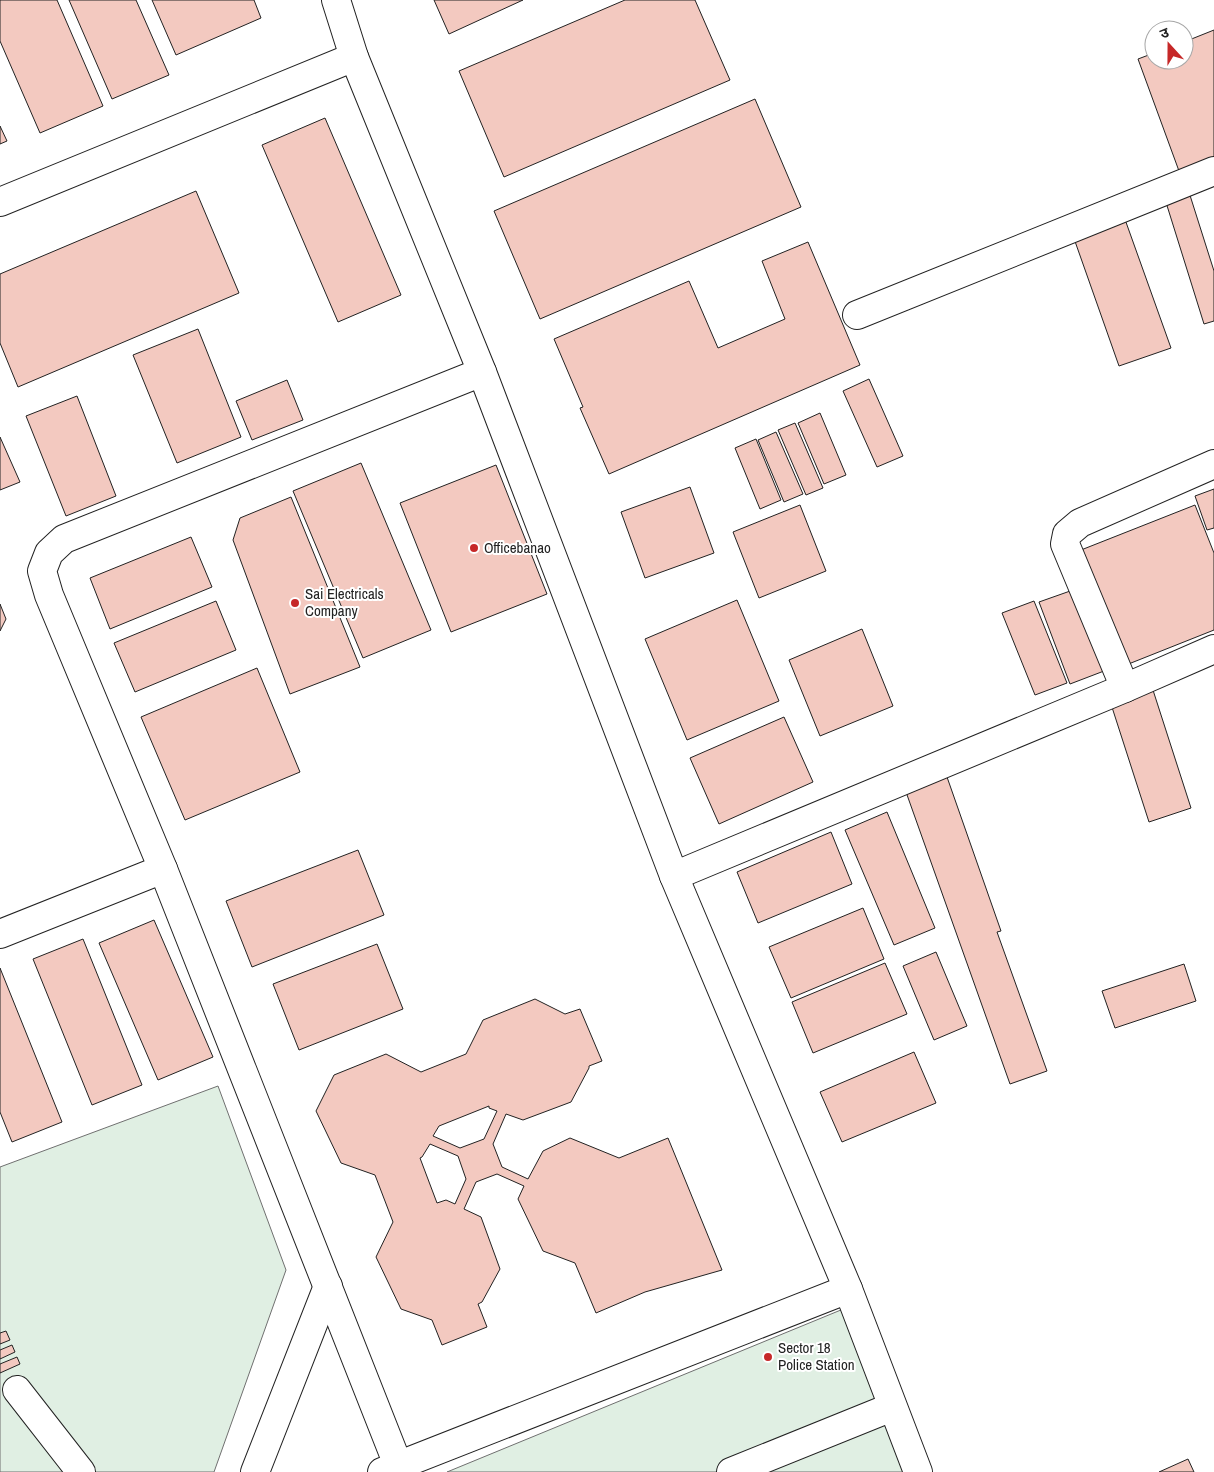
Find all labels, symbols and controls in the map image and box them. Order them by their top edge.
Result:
north arrow [1144,20,1194,70]
text: उ [1157,23,1172,43]
place label: Officebanao [484,537,551,558]
marker: Officebanao [468,542,480,554]
place label: Sai Electricals Company [305,583,384,621]
marker: Sai Electricals Company [289,597,301,609]
place label: Sector 18 Police Station [778,1337,855,1375]
marker: Sector 18 Police Station [762,1351,774,1363]

